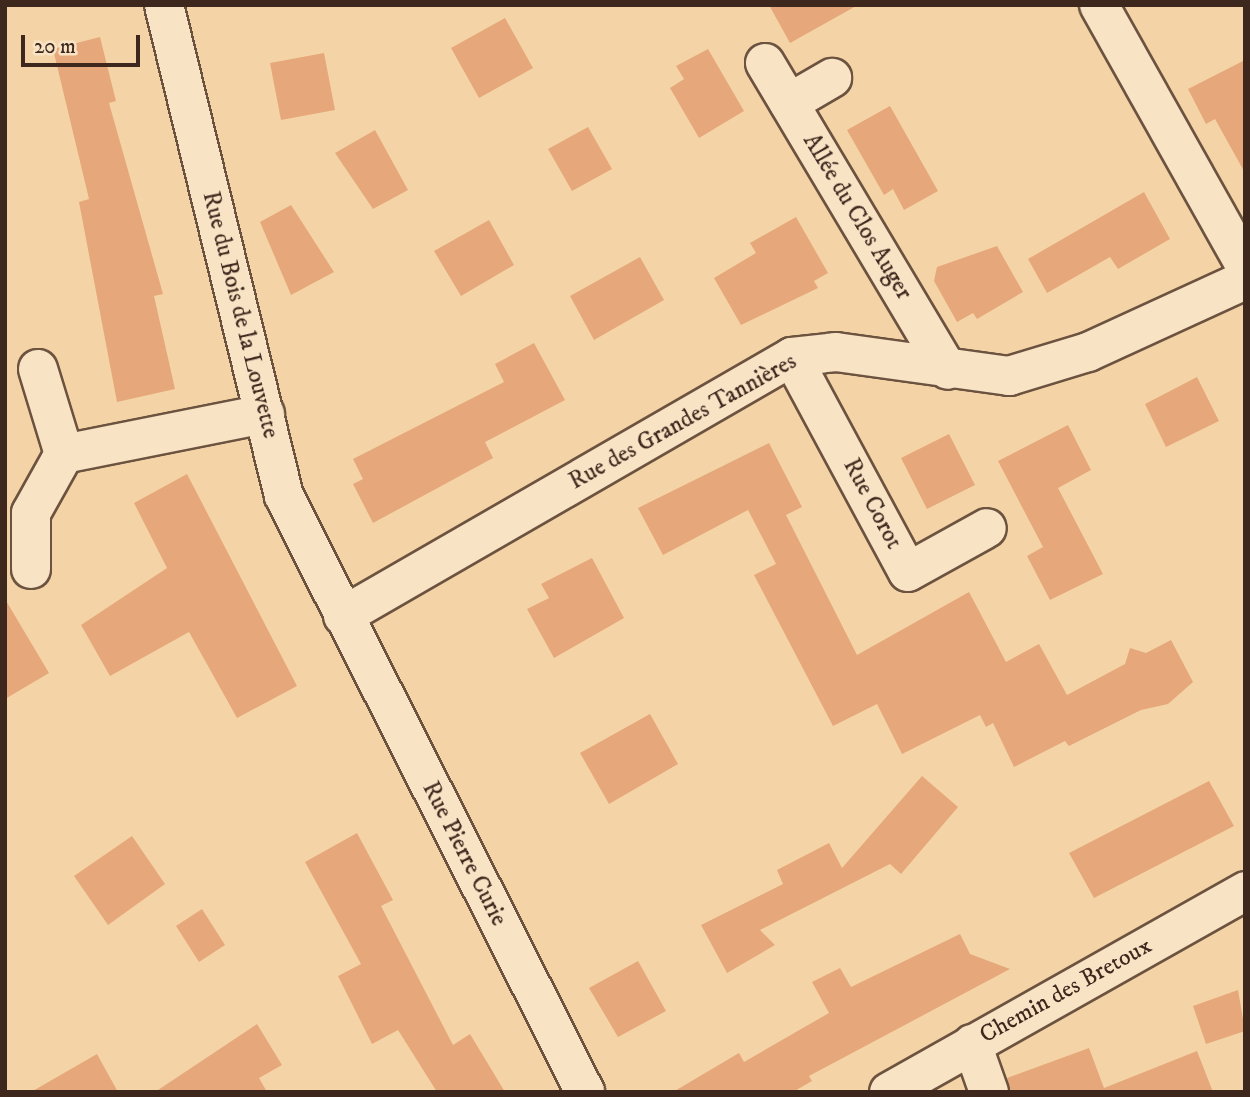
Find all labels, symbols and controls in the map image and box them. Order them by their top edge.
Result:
scale bar [24,21,144,65]
text: 20 m [34,34,76,60]
street label: Allée du Clos Auger [796,129,918,305]
street label: Rue du Bois de la Louvette [195,189,285,441]
street label: Rue des Grandes Tannières [564,347,802,497]
street label: Rue Corot [836,454,908,554]
street label: Rue Pierre Curie [415,777,513,931]
street label: Chemin des Bretoux [975,932,1157,1050]

